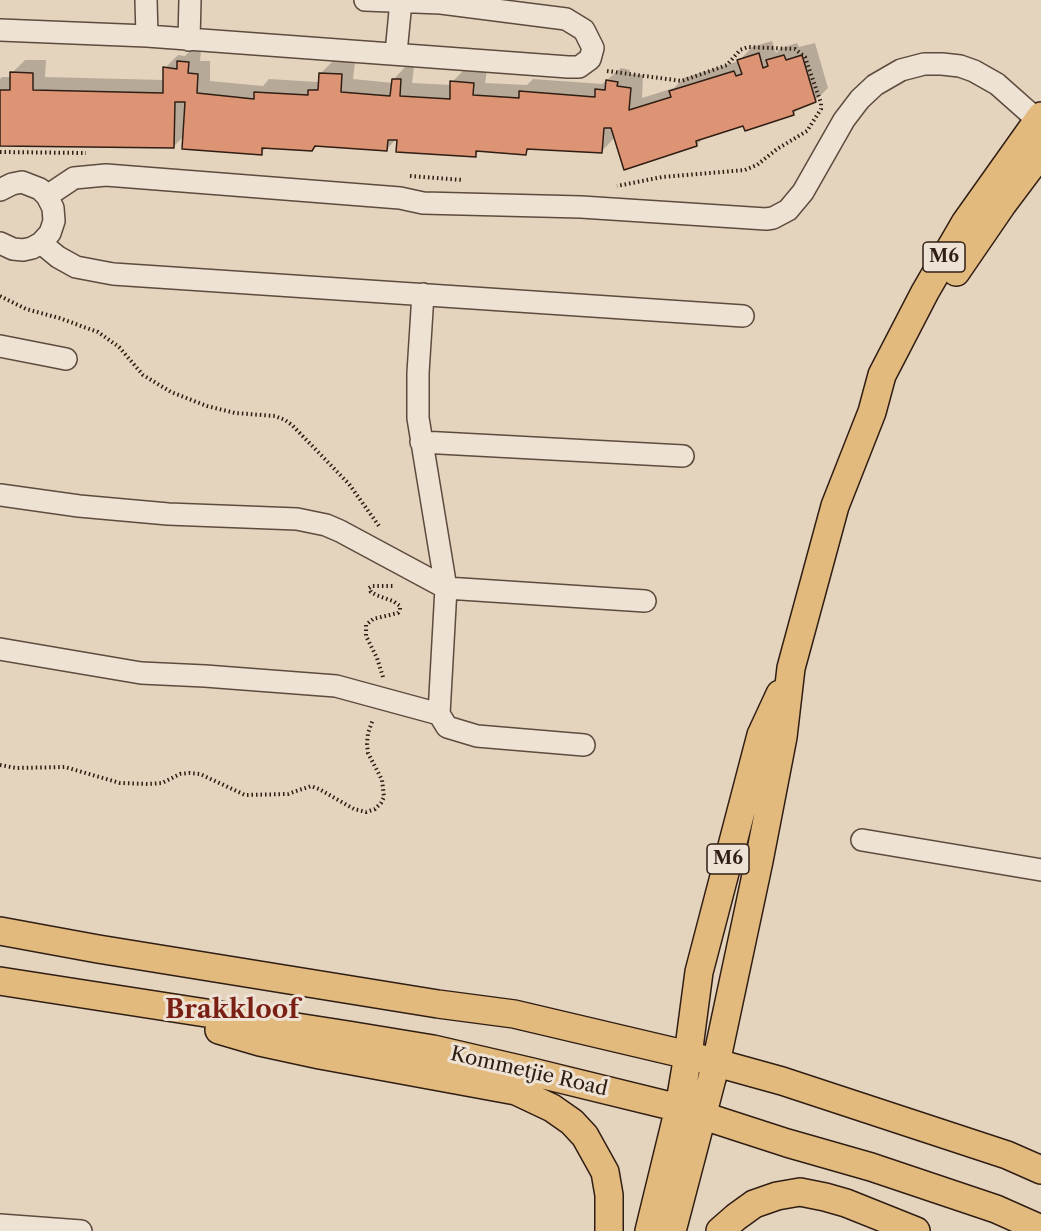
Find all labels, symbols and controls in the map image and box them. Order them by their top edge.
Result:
road number: M6 [923,242,965,272]
road number: M6 [707,844,749,874]
district label: Brakkloof [165,994,299,1026]
street label: Kommetjie Road [448,1042,610,1102]

